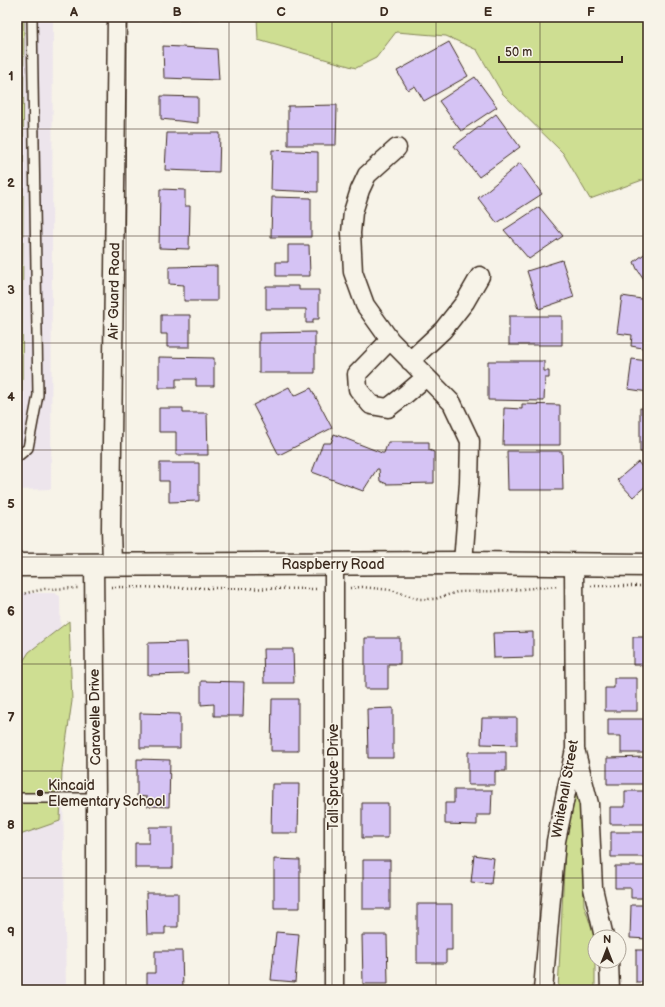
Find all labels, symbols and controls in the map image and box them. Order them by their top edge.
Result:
text: A [69,4,78,20]
text: B [172,4,182,20]
text: C [276,4,286,20]
text: D [379,4,389,20]
text: E [484,4,493,20]
text: F [587,4,595,20]
scale bar [499,38,622,64]
text: 50 m [505,45,532,60]
text: 1 [8,68,14,84]
text: 2 [7,175,15,191]
street label: Air Guard Road [105,242,123,340]
text: 3 [7,282,15,298]
text: 4 [7,389,15,405]
text: 5 [7,496,15,512]
street label: Raspberry Road [282,556,384,573]
text: 6 [7,603,15,619]
street label: Caravelle Drive [86,669,104,765]
text: 7 [7,710,15,726]
street label: Tall Spruce Drive [325,724,342,830]
street label: Whitehall Street [548,738,582,839]
place label: Kincaid Elementary School [48,777,166,810]
marker: Kincaid Elementary School [35,788,45,798]
text: 8 [7,817,15,833]
text: 9 [7,924,15,940]
north arrow [587,929,627,969]
text: N [603,933,611,946]

